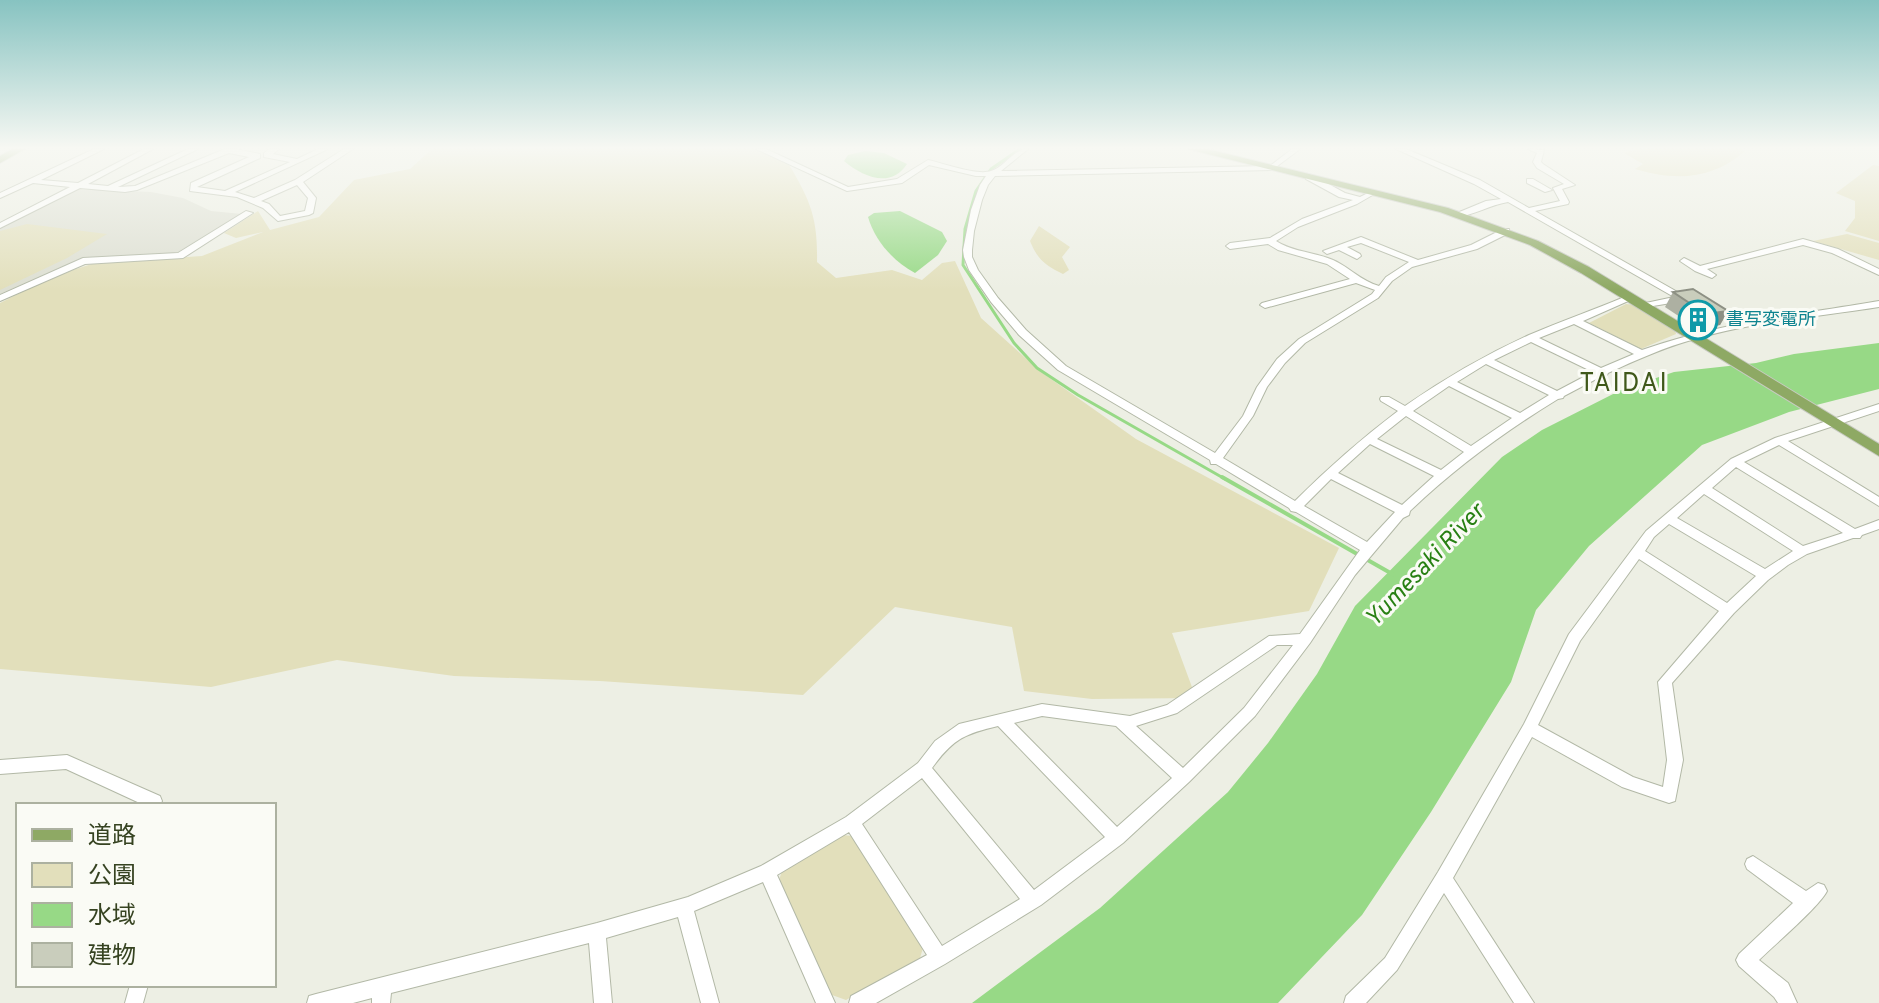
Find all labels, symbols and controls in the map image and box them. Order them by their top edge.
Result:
building icon: 書写変電所 [1677,299,1719,341]
place label: 書写変電所 [1726,309,1816,332]
district label: TAIDAI [1579,368,1669,401]
water label: Yumesaki River [1360,497,1494,634]
legend [16,803,276,987]
text: 道路 [88,822,136,852]
text: 公園 [88,862,136,892]
text: 水域 [88,902,136,932]
text: 建物 [88,942,136,972]

